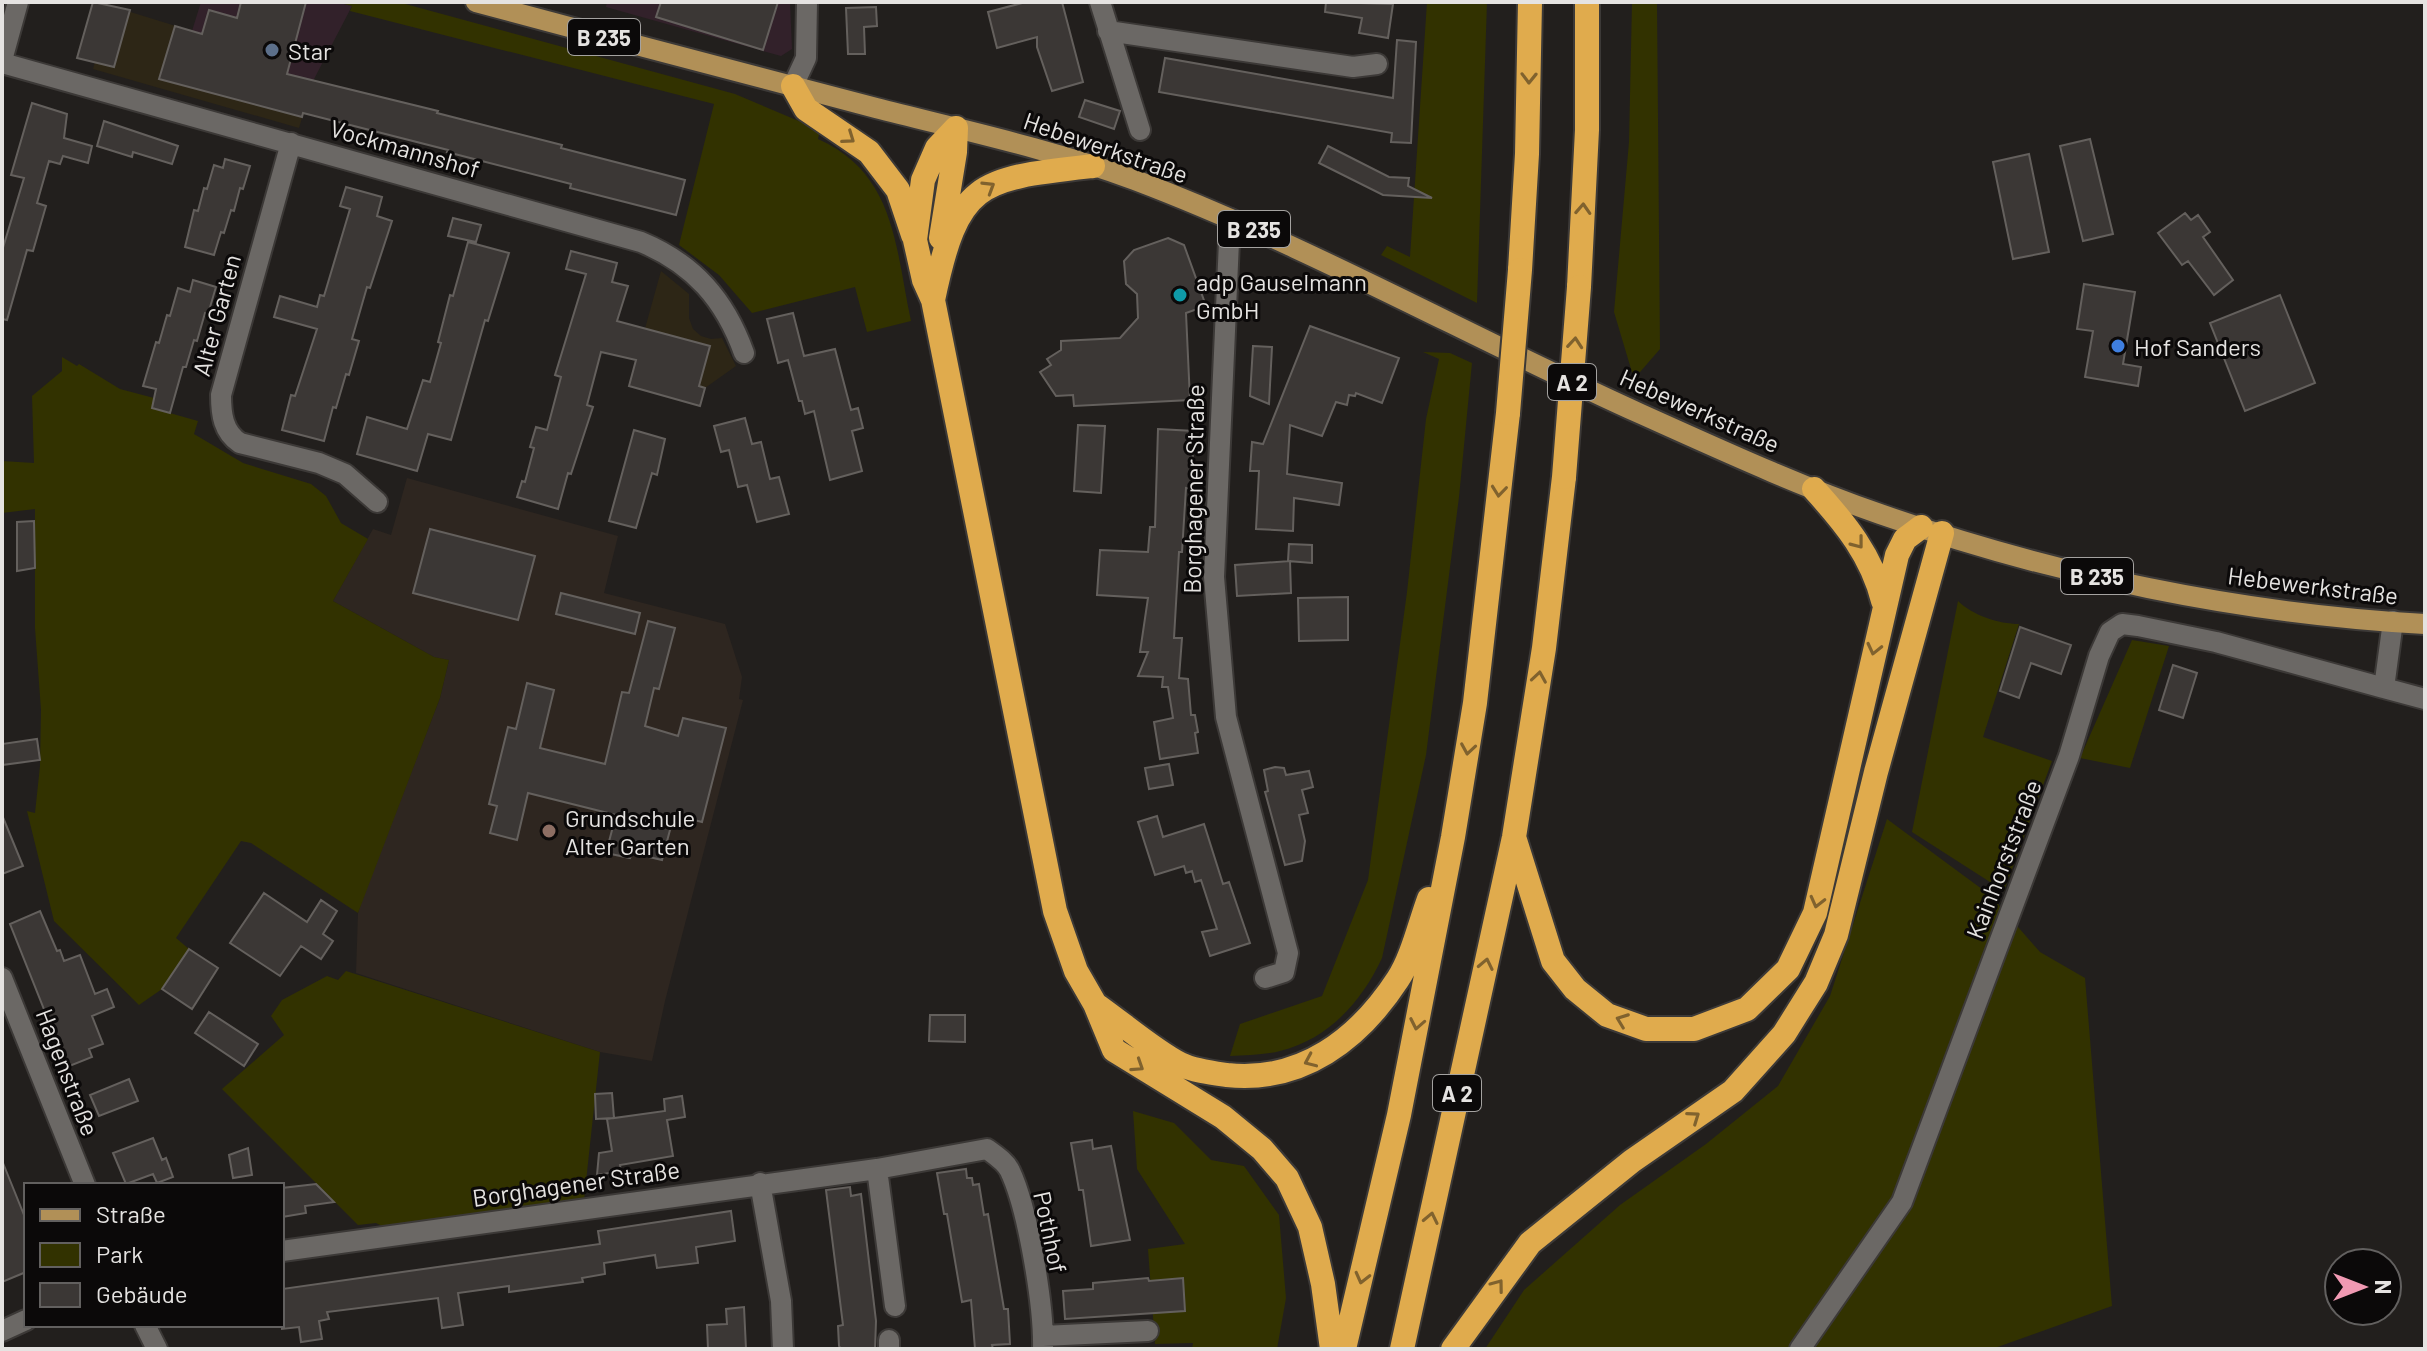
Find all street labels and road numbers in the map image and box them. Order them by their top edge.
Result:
road number: B 235 [568,19,640,55]
street label: Hebewerkstraße [1020,105,1192,189]
street label: Vockmannshof [327,113,483,183]
road number: B 235 [1218,211,1290,247]
street label: Alter Garten [186,251,246,379]
street label: Hebewerkstraße [1616,362,1784,458]
road number: A 2 [1548,364,1596,400]
street label: Borghagener Straße [1177,384,1209,594]
road number: B 235 [2061,558,2133,594]
street label: Hebewerkstraße [2226,560,2400,610]
street label: Kainhorststraße [1959,775,2047,943]
street label: Hagenstraße [30,1004,106,1140]
road number: A 2 [1433,1075,1481,1111]
street label: Borghagener Straße [470,1154,682,1212]
street label: Pothhof [1028,1189,1074,1275]

